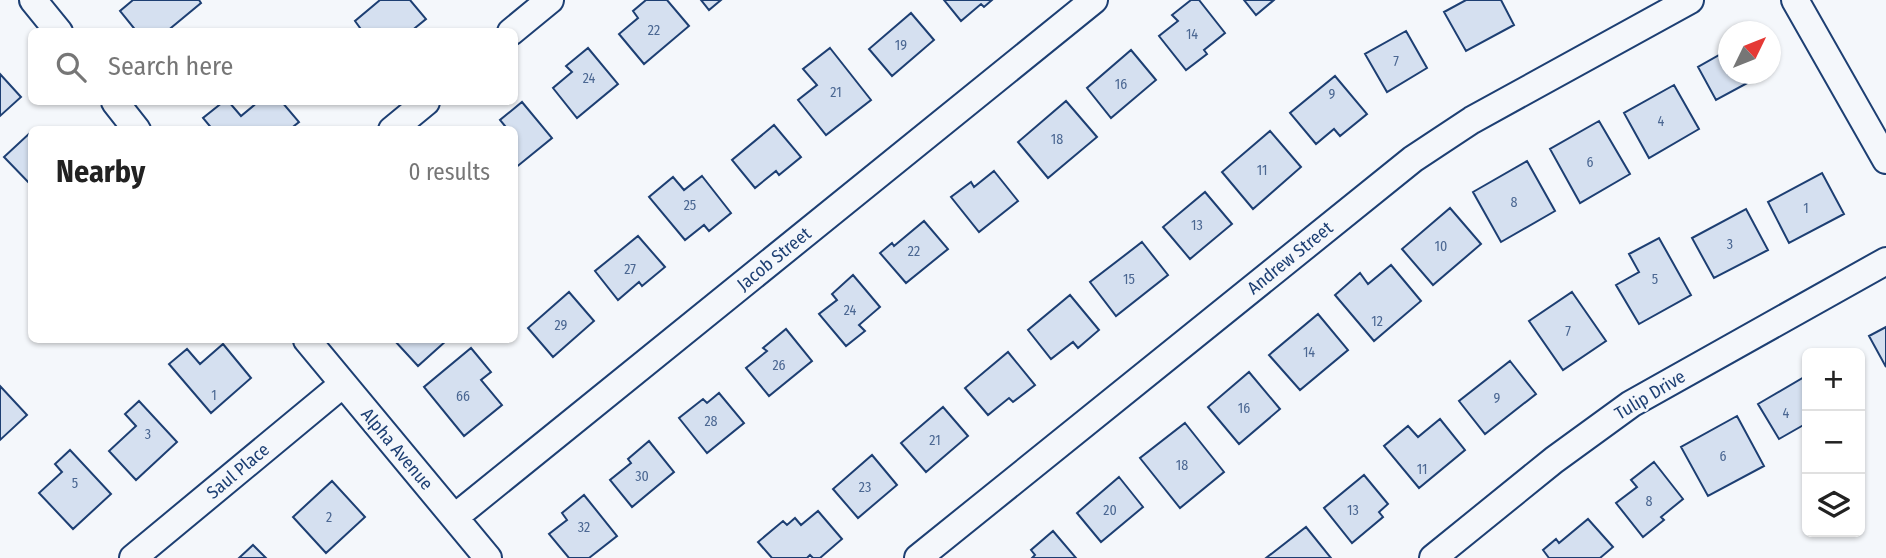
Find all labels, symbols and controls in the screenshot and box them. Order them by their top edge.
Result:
north arrow [1718,21,1781,84]
house number: 22 [648,22,660,39]
house number: 14 [1186,26,1198,43]
search box [28,28,518,105]
house number: 19 [895,37,907,54]
icon: search [52,48,90,86]
text: Search here [108,51,233,82]
house number: 7 [1393,53,1399,70]
house number: 24 [583,70,596,87]
house number: 16 [1115,76,1127,93]
house number: 21 [830,84,842,101]
house number: 9 [1329,86,1336,103]
house number: 4 [1658,113,1665,130]
house number: 18 [1051,131,1063,148]
text: Nearby [56,154,145,190]
house number: 6 [1587,154,1594,171]
text: 0 results [409,158,490,186]
house number: 11 [1257,162,1267,179]
house number: 8 [1511,194,1518,211]
house number: 25 [684,197,696,214]
house number: 1 [1803,200,1809,217]
house number: 13 [1191,217,1203,234]
street label: Andrew Street [1243,217,1337,299]
street label: Jacob Street [733,222,815,295]
house number: 3 [1727,236,1733,253]
house number: 10 [1435,238,1447,255]
house number: 22 [908,243,920,260]
house number: 27 [624,261,636,278]
house number: 15 [1123,271,1135,288]
house number: 5 [1652,271,1658,288]
house number: 24 [844,302,857,319]
house number: 12 [1371,313,1383,330]
house number: 29 [555,317,568,334]
house number: 7 [1565,323,1571,340]
house number: 14 [1303,344,1315,361]
map controls [1802,348,1865,537]
button: + [1802,348,1865,411]
house number: 26 [772,357,786,374]
street label: Tulip Drive [1611,365,1689,425]
house number: 1 [211,387,217,404]
house number: 66 [456,388,470,405]
house number: 9 [1494,390,1501,407]
house number: 16 [1238,400,1250,417]
street label: Alpha Avenue [356,403,438,495]
house number: 4 [1783,405,1790,422]
button: − [1802,411,1865,474]
house number: 28 [704,413,718,430]
house number: 3 [145,426,151,443]
house number: 21 [929,432,941,449]
street label: Saul Place [202,438,274,504]
house number: 6 [1720,448,1727,465]
house number: 18 [1176,457,1188,474]
house number: 11 [1417,461,1427,478]
house number: 30 [635,468,649,485]
button: layers [1802,474,1865,537]
house number: 5 [72,475,78,492]
house number: 23 [859,479,871,496]
house number: 8 [1646,493,1653,510]
house number: 20 [1103,502,1117,519]
house number: 13 [1347,502,1359,519]
house number: 2 [326,509,332,526]
house number: 32 [578,519,590,536]

